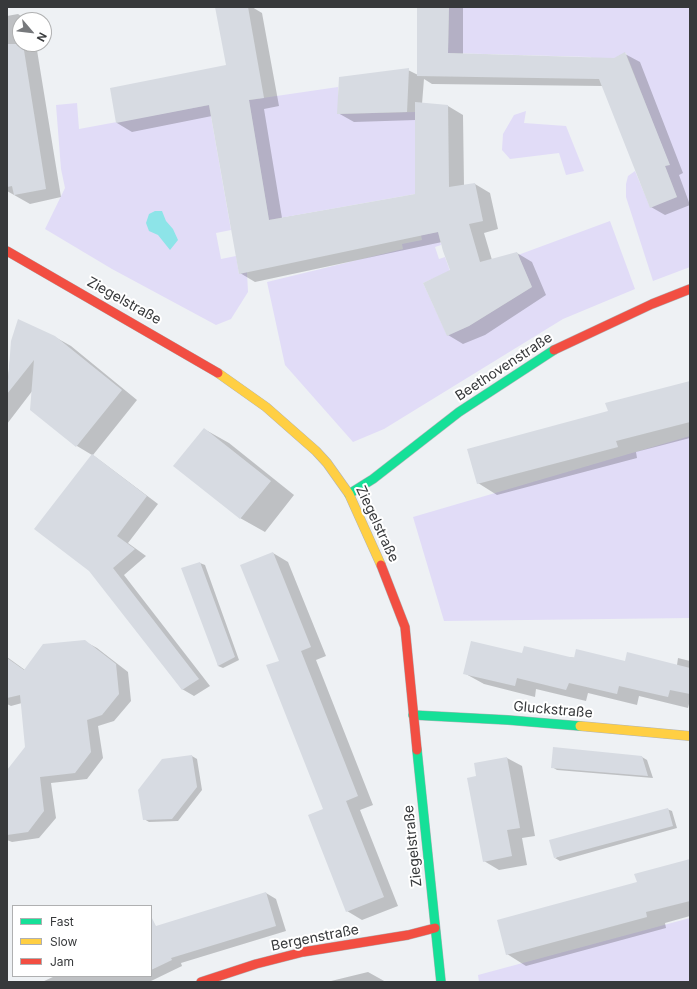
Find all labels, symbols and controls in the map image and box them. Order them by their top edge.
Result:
north arrow [12,12,52,52]
text: N [34,30,50,44]
street label: Ziegelstraße [84,274,164,328]
street label: Beethovenstraße [452,329,556,405]
street label: Ziegelstraße [352,483,402,565]
street label: Gluckstraße [513,698,593,722]
street label: Ziegelstraße [400,804,426,888]
legend [12,905,152,977]
text: Fast [50,914,74,929]
street label: Bergenstraße [270,921,360,955]
text: Slow [50,934,77,949]
text: Jam [50,954,74,969]

